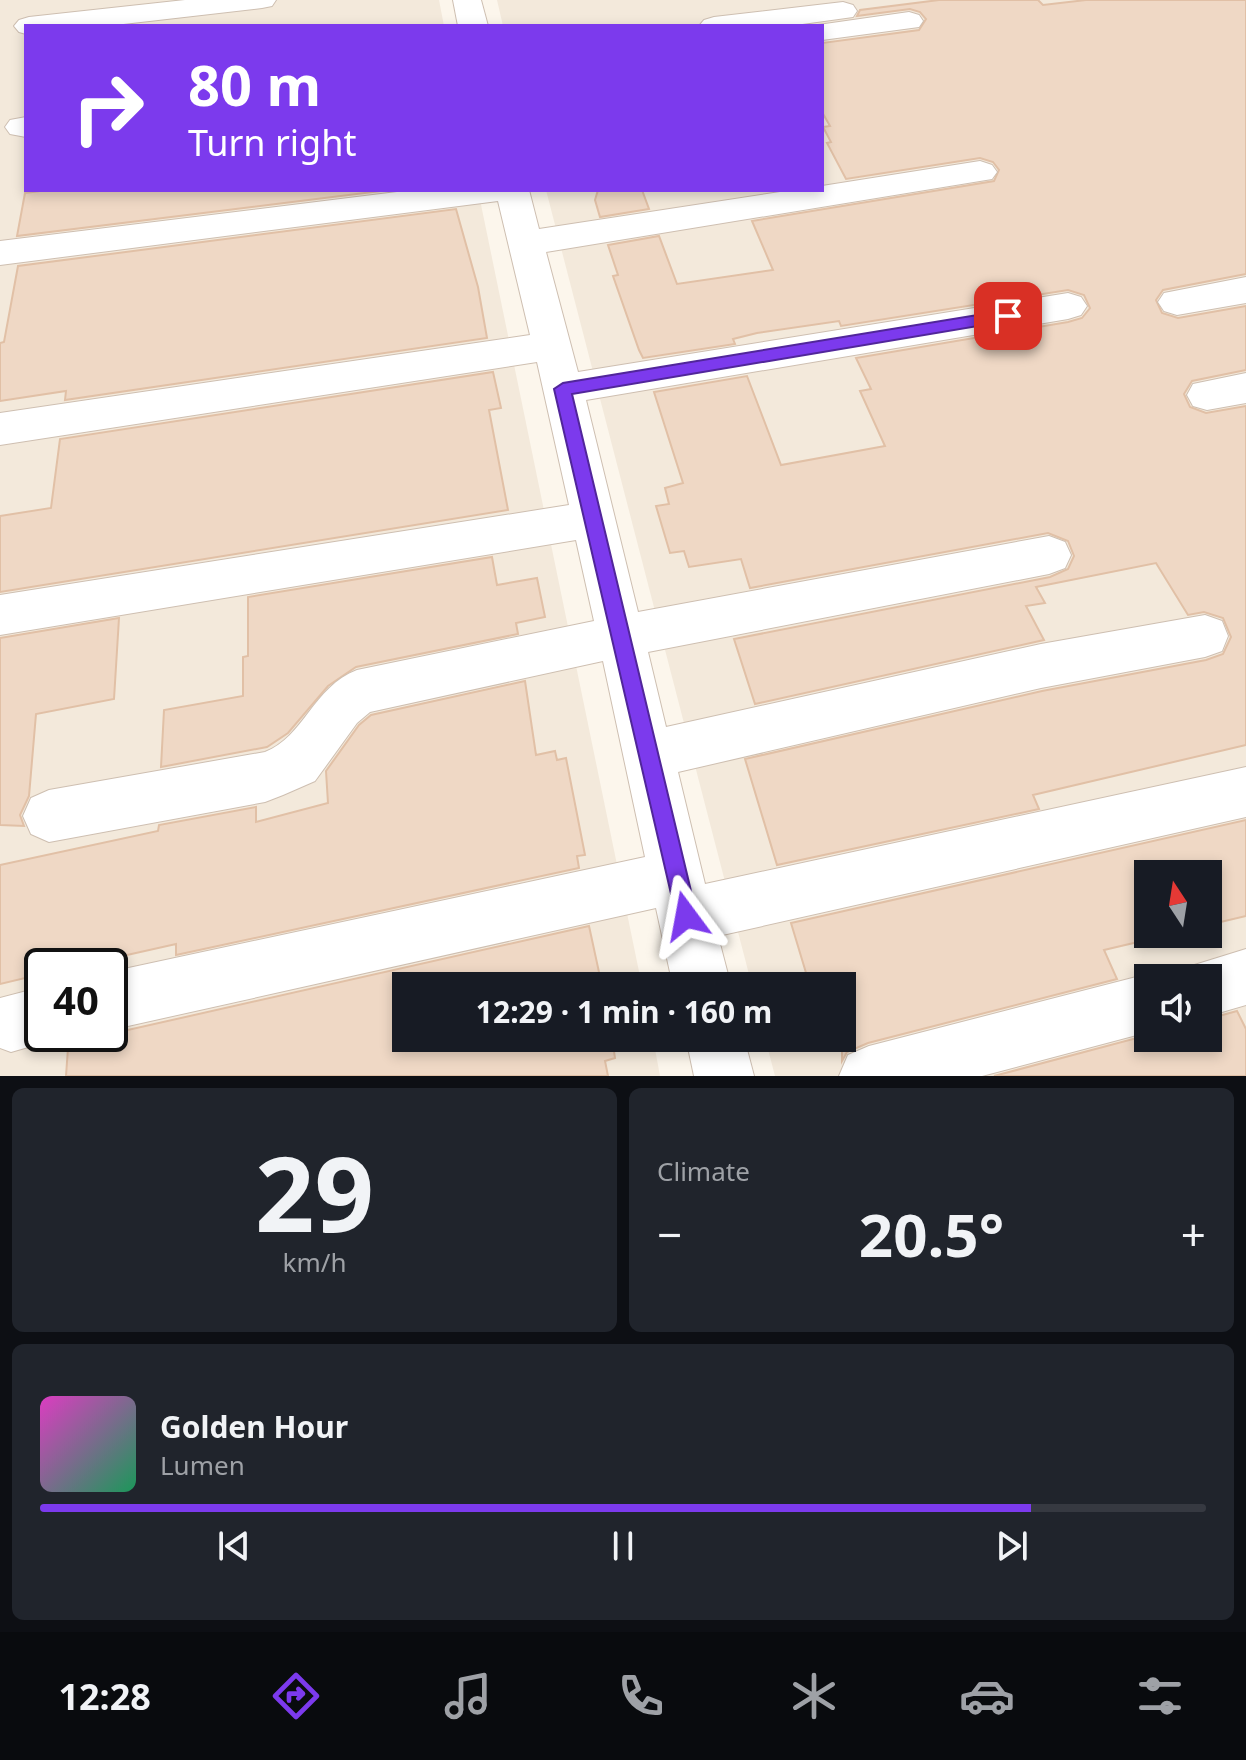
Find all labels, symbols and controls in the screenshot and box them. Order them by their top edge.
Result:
text: 80 m [188,46,321,122]
icon: right [56,56,160,160]
text: Turn right [188,118,356,167]
pin [974,282,1042,350]
icon: arrive [986,294,1030,338]
north arrow [1134,860,1222,948]
map controls [1134,860,1222,1052]
position arrow [644,874,728,958]
speed limit sign: 40 [24,948,128,1052]
button: sound [1134,964,1222,1052]
text: 12:29 · 1 min · 160 m [476,991,772,1032]
text: 29 [255,1121,374,1262]
text: Climate [657,1153,750,1189]
text: 20.5° [859,1193,1004,1275]
text: − [657,1204,682,1264]
text: + [1181,1204,1206,1264]
text: km/h [283,1244,346,1280]
text: Golden Hour [160,1406,348,1447]
text: Lumen [160,1447,245,1483]
icon: previous [212,1524,256,1568]
icon: pause [601,1524,645,1568]
icon: next [990,1524,1034,1568]
icon: directions [268,1668,324,1724]
icon: music [440,1668,496,1724]
icon: phone [613,1668,669,1724]
icon: climate [786,1668,842,1724]
icon: car [959,1668,1015,1724]
icon: filters [1132,1668,1188,1724]
text: 12:28 [58,1672,151,1721]

